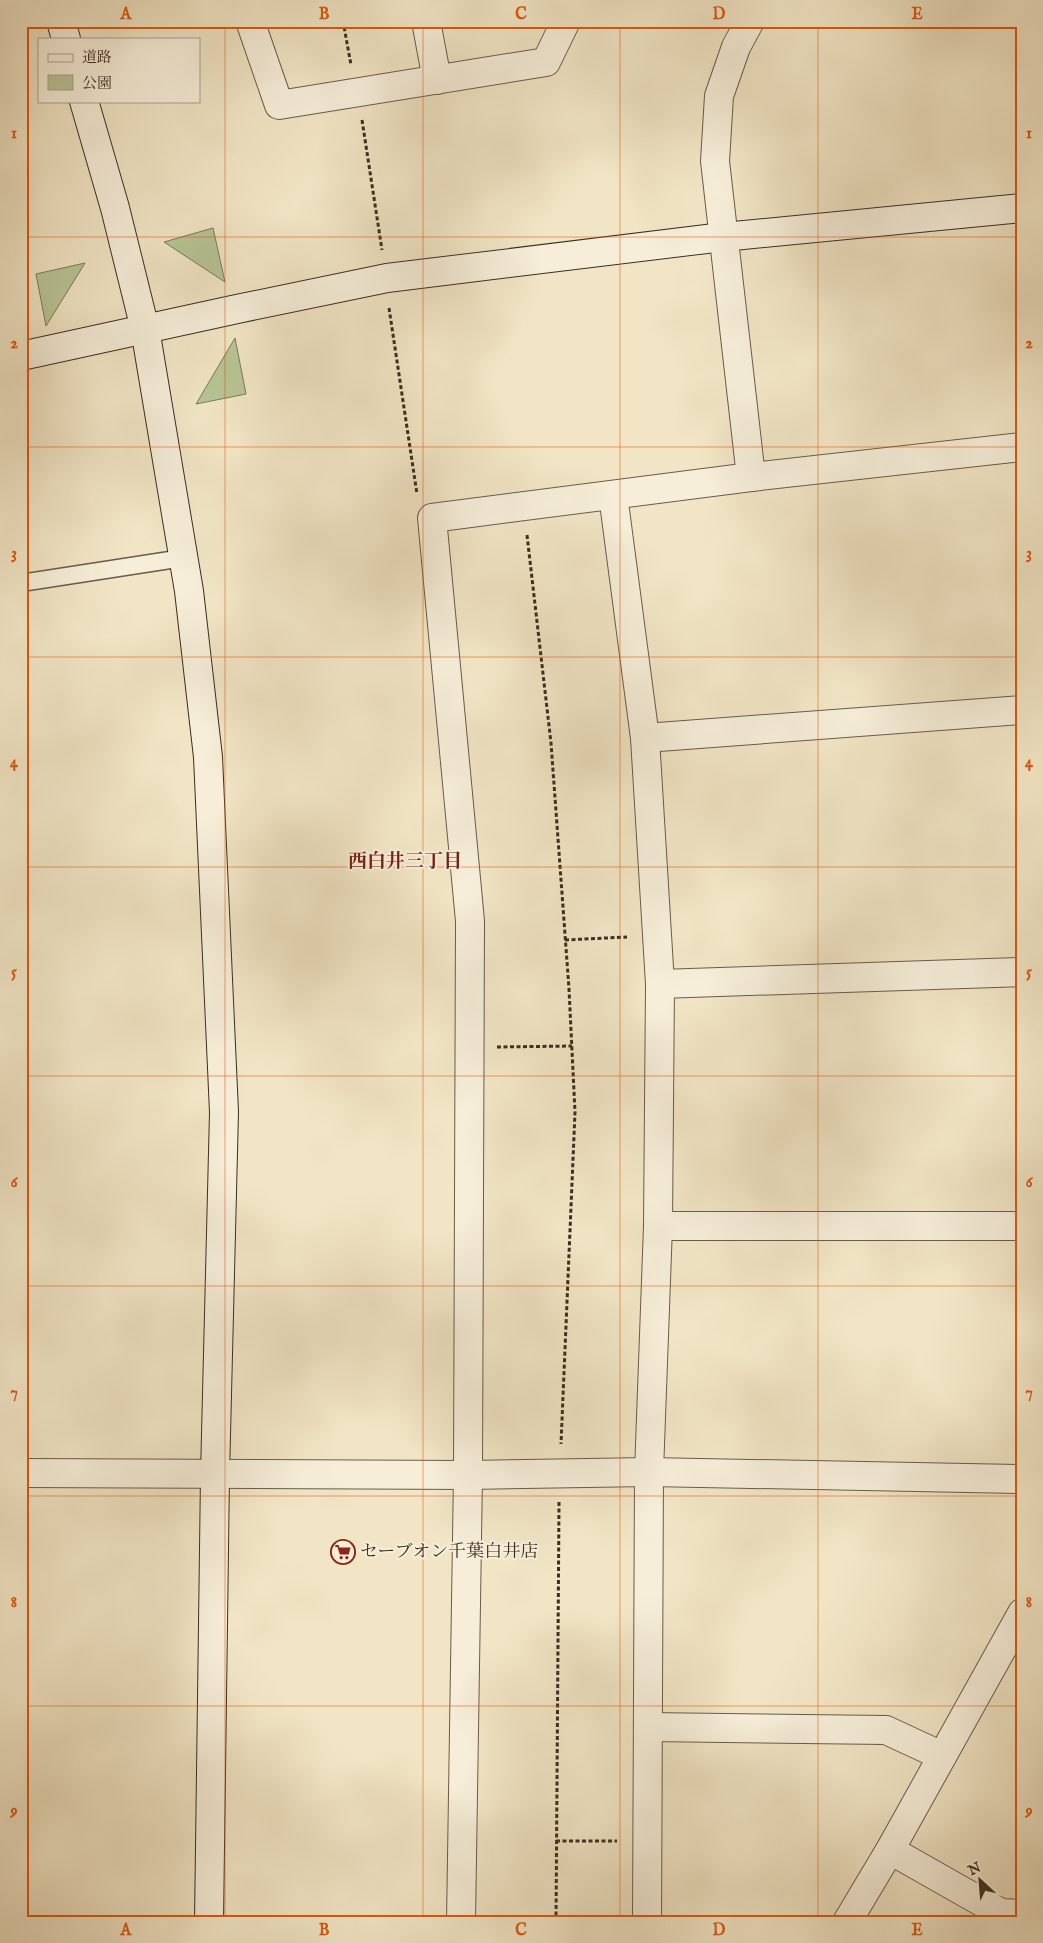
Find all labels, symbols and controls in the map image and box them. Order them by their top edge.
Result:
text: A [120,5,133,25]
text: B [319,5,330,25]
text: C [515,5,527,25]
text: D [713,5,726,25]
text: E [911,5,923,25]
legend [38,38,200,102]
text: 道路 [82,48,112,67]
text: 公園 [82,74,112,93]
text: 1 [11,124,17,144]
text: 1 [1026,124,1032,144]
text: 2 [10,334,18,354]
text: 2 [1025,334,1033,354]
text: 3 [11,544,17,564]
text: 3 [1026,544,1032,564]
text: 4 [10,753,19,773]
text: 4 [1025,753,1034,773]
district label: 西白井三丁目 [348,850,462,874]
text: 5 [11,963,17,983]
text: 5 [1026,963,1032,983]
text: 6 [11,1173,19,1193]
text: 6 [1026,1173,1034,1193]
text: 7 [10,1383,18,1403]
text: 7 [1025,1383,1033,1403]
supermarket icon: セーブオン千葉白井店 [330,1539,356,1565]
place label: セーブオン千葉白井店 [360,1541,538,1564]
text: 8 [11,1593,17,1613]
text: 8 [1026,1593,1032,1613]
text: 9 [10,1802,18,1822]
text: 9 [1025,1802,1033,1822]
north arrow [956,1856,1006,1906]
text: N [964,1858,984,1880]
text: A [120,1921,133,1941]
text: B [319,1921,330,1941]
text: C [515,1921,527,1941]
text: D [713,1921,726,1941]
text: E [911,1921,923,1941]

